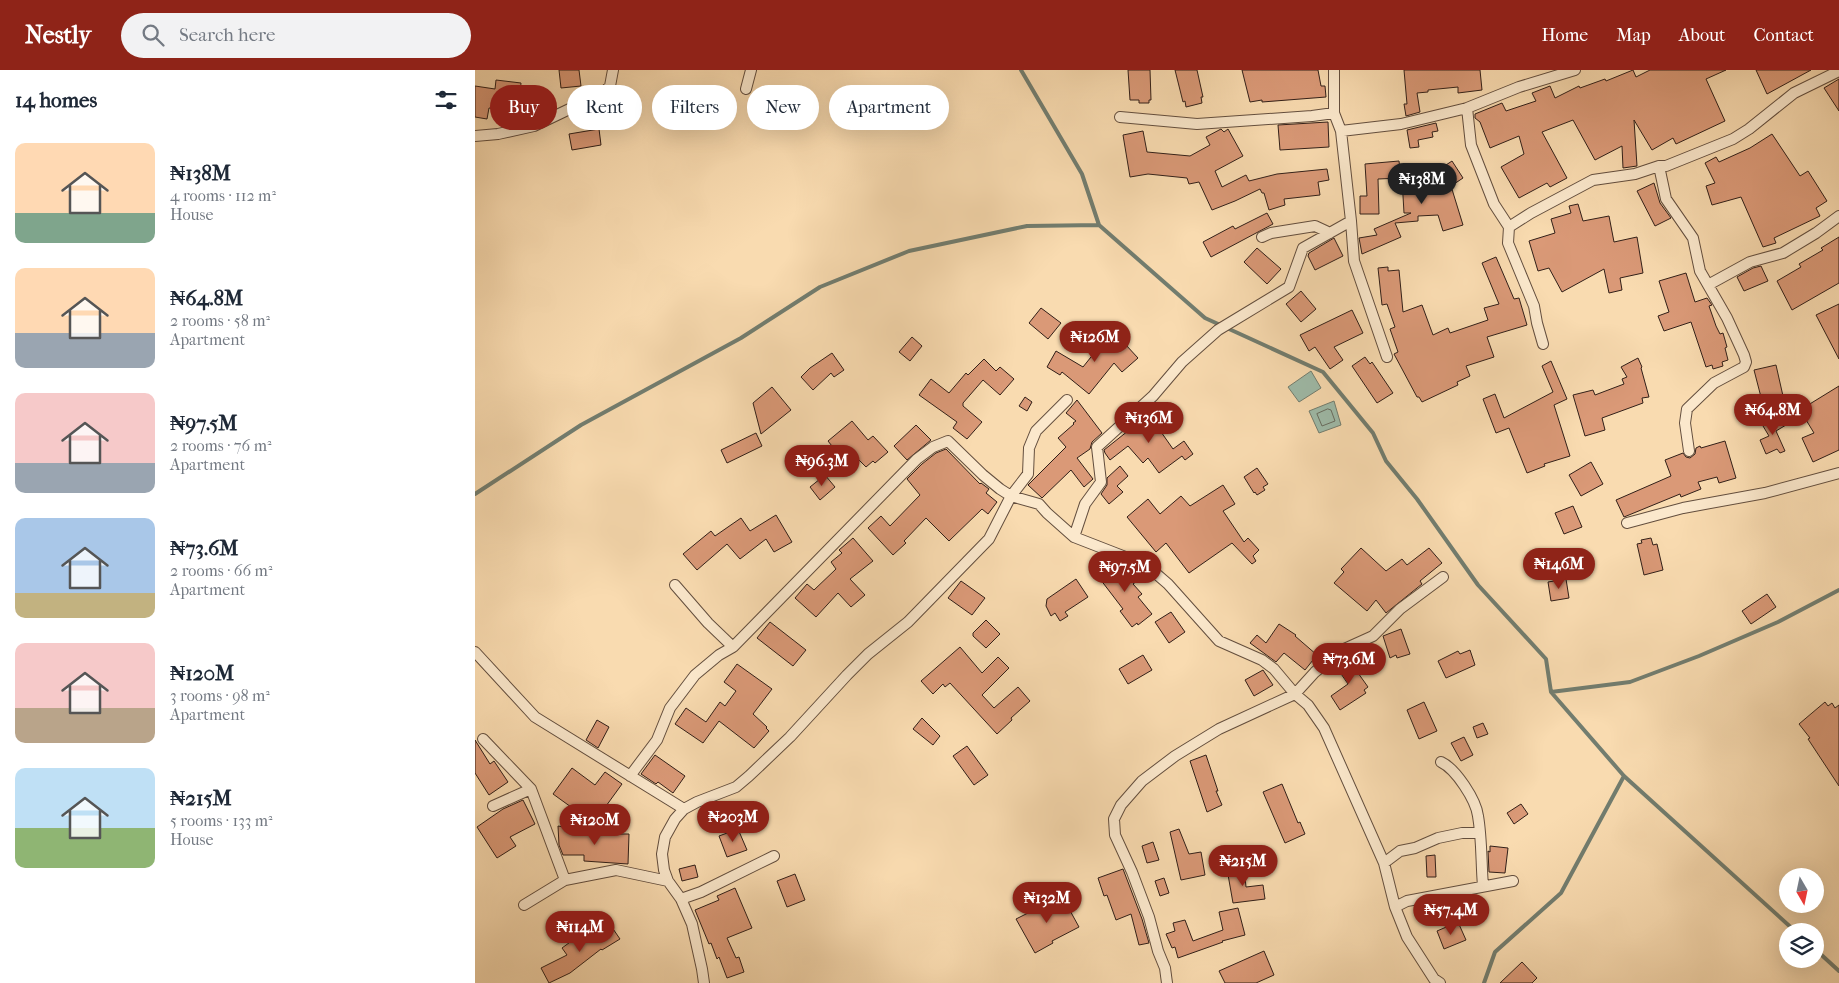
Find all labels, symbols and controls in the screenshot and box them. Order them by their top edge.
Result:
search box [121,13,471,58]
text: Nestly [25,21,91,49]
icon: search [139,21,167,49]
text: Search here [179,24,275,46]
text: Home [1541,25,1588,46]
text: Map [1616,25,1651,46]
text: About [1679,25,1725,46]
text: Contact [1753,25,1814,46]
chip: Buy [490,85,557,130]
chip: Rent [567,85,642,130]
chip: Filters [652,85,737,130]
chip: New [747,85,819,130]
chip: Apartment [829,85,949,130]
icon: filters [432,86,460,114]
text: 14 homes [15,88,97,112]
text: ₦138M [170,161,231,185]
pin: ₦138M [1387,162,1457,205]
icon: home [55,163,115,223]
text: ₦138M [1399,169,1445,188]
text: 4 rooms · 112 m² [170,186,276,205]
text: House [170,205,213,224]
text: ₦64.8M [170,286,243,310]
icon: home [55,288,115,348]
text: 2 rooms · 58 m² [170,311,270,330]
pin: ₦126M [1060,320,1130,363]
text: ₦126M [1071,327,1119,346]
text: Apartment [170,330,245,349]
pin: ₦64.8M [1732,394,1814,436]
text: ₦64.8M [1745,400,1801,419]
pin: ₦136M [1114,402,1184,444]
text: ₦136M [1125,408,1173,427]
text: ₦97.5M [170,411,237,435]
icon: home [55,413,115,473]
text: 2 rooms · 76 m² [170,436,271,455]
pin: ₦96.3M [781,444,863,487]
text: ₦96.3M [796,451,848,470]
text: Apartment [170,455,245,474]
text: ₦73.6M [170,536,239,560]
icon: home [55,538,115,598]
pin: ₦146M [1524,548,1594,590]
pin: ₦97.5M [1084,550,1166,593]
text: ₦146M [1534,554,1584,573]
text: ₦97.5M [1099,557,1151,576]
text: 2 rooms · 66 m² [170,561,272,580]
text: Apartment [170,580,245,599]
pin: ₦73.6M [1308,642,1390,685]
text: ₦73.6M [1323,649,1375,668]
text: ₦120M [170,661,234,685]
icon: home [55,663,115,723]
text: 3 rooms · 98 m² [170,686,270,705]
text: Apartment [170,705,245,724]
text: ₦215M [170,786,232,810]
icon: home [55,788,115,848]
pin: ₦203M [698,800,768,843]
pin: ₦120M [560,804,630,846]
text: ₦203M [708,807,758,826]
text: ₦120M [571,810,619,829]
text: 5 rooms · 133 m² [170,811,273,830]
text: House [170,830,213,849]
pin: ₦215M [1208,844,1278,887]
text: ₦215M [1220,851,1266,870]
north arrow [1779,868,1824,912]
map controls [1779,868,1824,968]
pin: ₦132M [1012,882,1082,924]
text: ₦132M [1024,888,1070,907]
pin: ₦57.4M [1410,894,1492,936]
text: ₦57.4M [1424,900,1478,919]
pin: ₦114M [545,910,615,953]
text: ₦114M [556,917,604,936]
button: layers [1779,923,1824,968]

